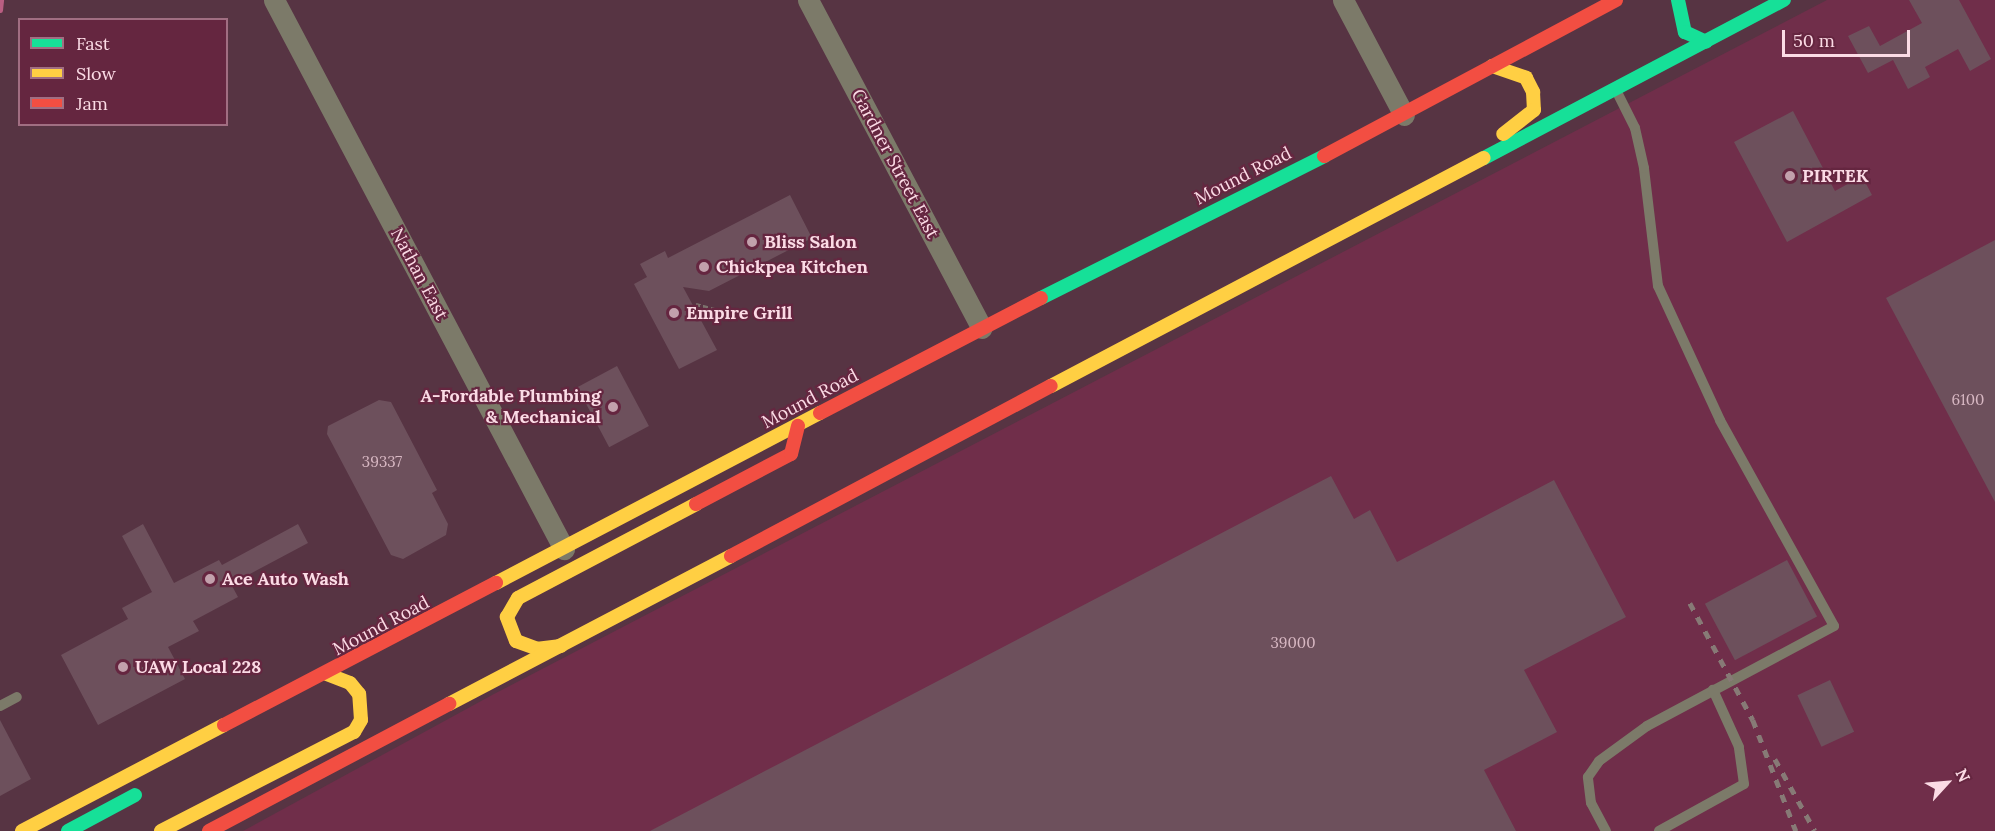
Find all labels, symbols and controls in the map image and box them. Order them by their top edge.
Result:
legend [18,18,228,126]
scale bar [1785,18,1912,56]
text: 50 m [1793,29,1835,52]
text: Fast [76,32,110,55]
text: Slow [76,62,116,85]
street label: Gardner Street East [846,86,944,242]
text: Jam [76,92,108,115]
street label: Mound Road [1191,142,1295,210]
place label: PIRTEK [1802,165,1868,187]
marker: PIRTEK [1783,169,1797,183]
street label: Nathan East [386,224,452,324]
place label: Bliss Salon [764,231,857,253]
marker: Bliss Salon [745,235,759,249]
place label: Chickpea Kitchen [716,256,868,278]
marker: Chickpea Kitchen [697,260,711,274]
place label: Empire Grill [686,302,792,324]
marker: Empire Grill [667,306,681,320]
street label: Mound Road [758,365,862,433]
place label: A-Fordable Plumbing & Mechanical [421,386,601,428]
house number: 6100 [1952,391,1984,409]
marker: A-Fordable Plumbing & Mechanical [606,400,620,414]
house number: 39337 [362,453,402,471]
place label: Ace Auto Wash [222,568,349,590]
marker: Ace Auto Wash [203,572,217,586]
street label: Mound Road [329,592,433,660]
house number: 39000 [1271,634,1315,652]
place label: UAW Local 228 [135,656,261,678]
marker: UAW Local 228 [116,660,130,674]
north arrow [1917,753,1977,813]
text: N [1951,765,1975,785]

